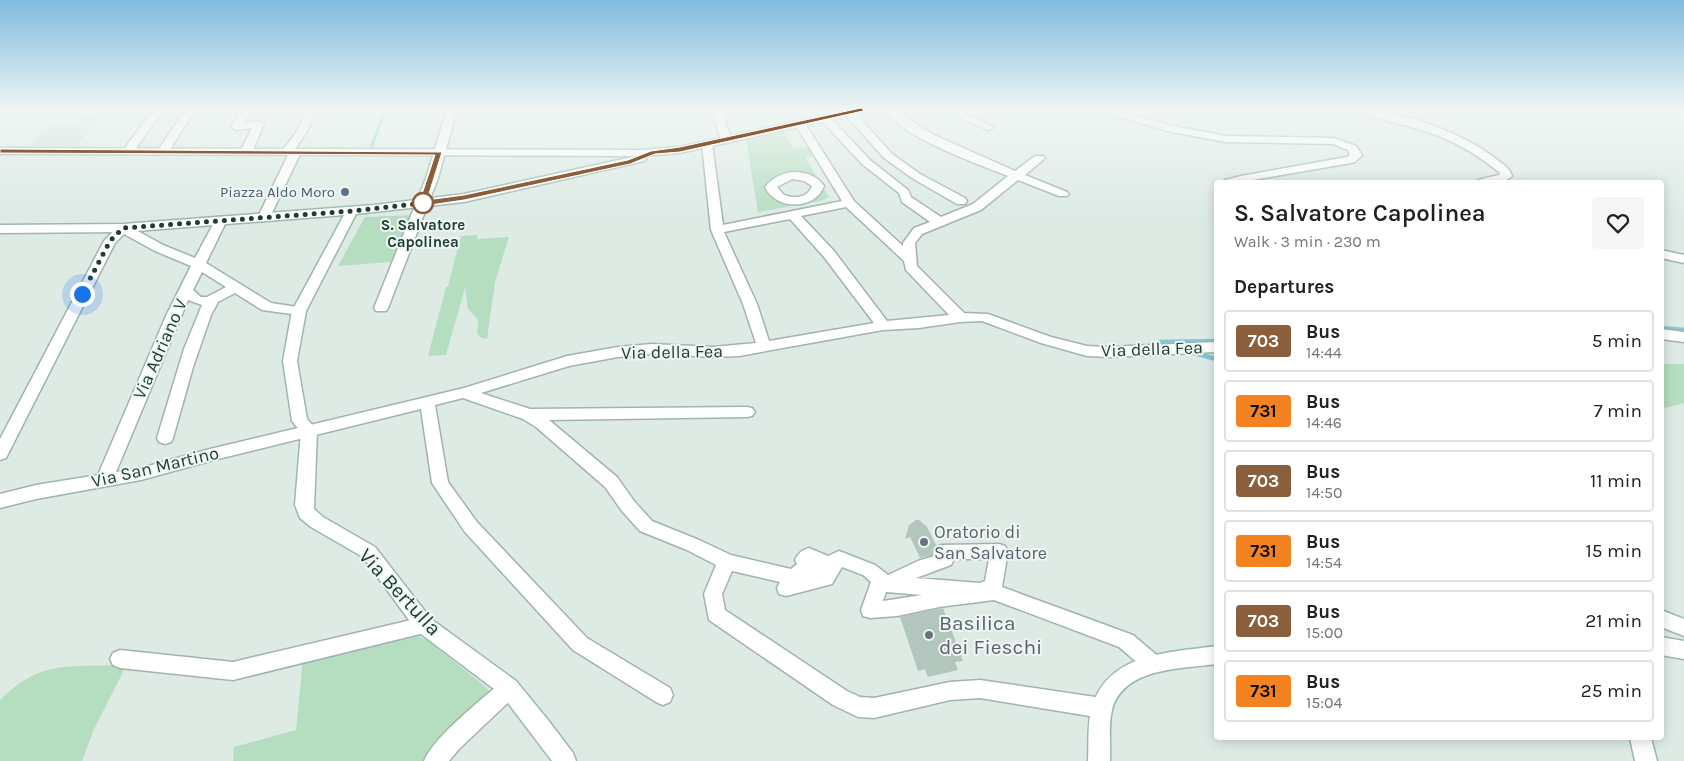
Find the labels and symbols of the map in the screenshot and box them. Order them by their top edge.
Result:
place label: Piazza Aldo Moro [220,183,335,201]
marker: Piazza Aldo Moro [339,186,351,198]
marker: S. Salvatore Capolinea [412,192,434,214]
place label: S. Salvatore Capolinea [381,216,465,251]
your location [70,282,95,307]
street label: Via Adriano V [128,295,192,403]
street label: Via della Fea [1101,336,1203,362]
street label: Via della Fea [621,340,723,364]
street label: Via San Martino [89,442,221,492]
place label: Oratorio di San Salvatore [934,521,1047,564]
marker: Oratorio di San Salvatore [918,536,930,548]
street label: Via Bertulla [354,544,446,640]
place label: Basilica dei Fieschi [939,611,1042,659]
marker: Basilica dei Fieschi [923,629,935,641]

